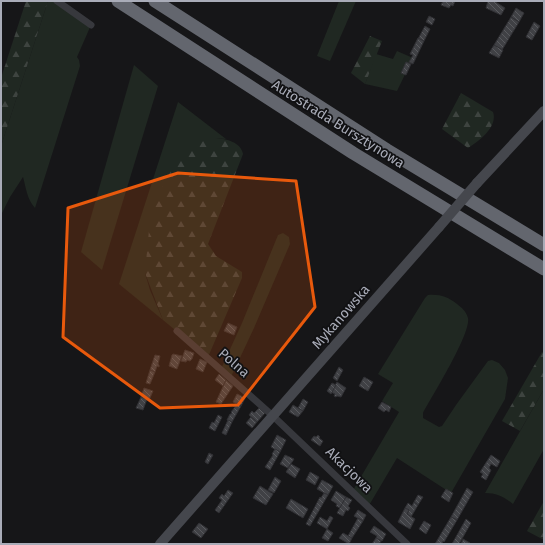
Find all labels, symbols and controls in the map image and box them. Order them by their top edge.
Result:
street label: Autostrada Bursztynowa [269,76,407,172]
street label: Mykanowska [308,281,374,353]
street label: Polna [215,345,253,381]
street label: Akacjowa [322,443,376,497]

